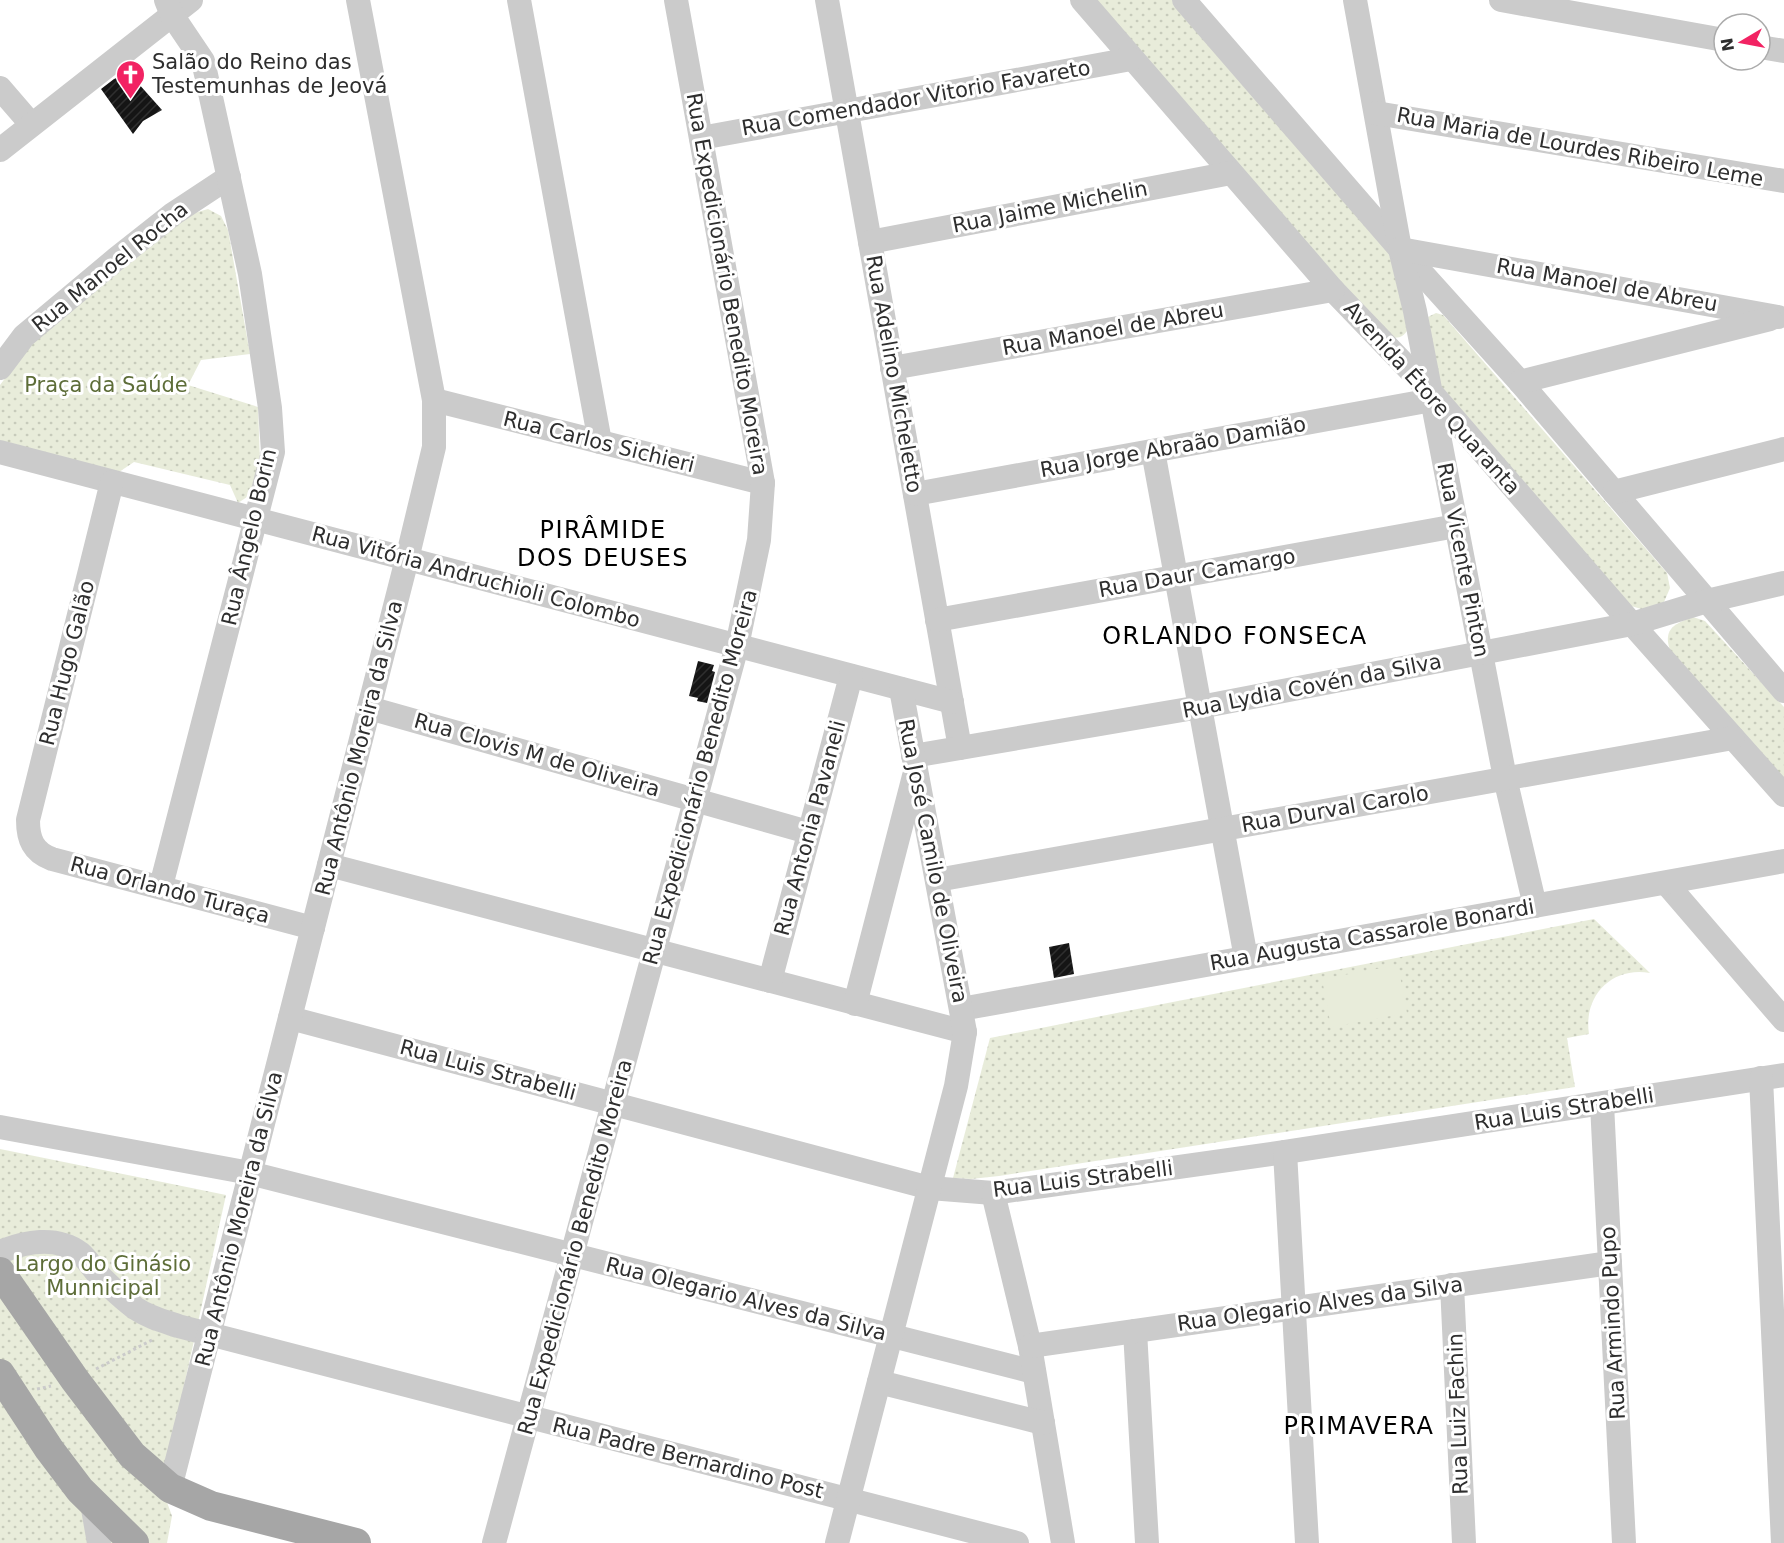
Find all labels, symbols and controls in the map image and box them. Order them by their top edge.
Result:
north arrow [1712,12,1772,72]
text: N [1717,36,1738,53]
place label: Salão do Reino das Testemunhas de Jeová [151,50,387,98]
street label: Rua Comendador Vitorio Favareto [740,55,1092,141]
church icon: Salão do Reino das Testemunhas de Jeová [115,58,147,100]
street label: Rua Expedicionário Benedito Moreira [682,91,772,477]
street label: Rua Maria de Lourdes Ribeiro Leme [1395,103,1765,191]
street label: Rua Jaime Michelin [950,176,1150,238]
street label: Rua Manoel Rocha [27,197,193,337]
street label: Rua Adelino Micheletto [861,253,927,495]
street label: Rua Manoel de Abreu [1495,254,1719,316]
street label: Avenida Étore Quaranta [1339,296,1526,499]
street label: Rua Manoel de Abreu [1001,298,1225,360]
park label: Praça da Saúde [24,373,188,397]
street label: Rua Carlos Sichieri [501,407,697,477]
street label: Rua Jorge Abraão Damião [1038,412,1308,482]
street label: Rua Ângelo Borin [216,446,281,628]
street label: Rua Vicente Pinton [1432,461,1494,659]
district label: PIRÂMIDE DOS DEUSES [517,515,689,572]
street label: Rua Vitória Andruchioli Colombo [309,522,643,632]
street label: Rua Daur Camargo [1097,544,1297,602]
street label: Rua Hugo Galão [35,578,99,748]
street label: Rua Expedicionário Benedito Moreira [638,587,762,967]
street label: Rua Antônio Moreira da Silva [311,598,407,898]
district label: ORLANDO FONSECA [1102,622,1368,650]
street label: Rua Lydia Covén da Silva [1180,649,1444,723]
street label: Rua Clovis M de Oliveira [411,708,663,802]
street label: Rua José Camilo de Oliveira [894,717,972,1005]
street label: Rua Antonia Pavaneli [770,718,850,938]
street label: Rua Durval Carolo [1240,781,1430,837]
street label: Rua Orlando Turaça [68,852,272,928]
street label: Rua Augusta Cassarole Bonardi [1208,895,1536,975]
street label: Rua Luis Strabelli [397,1035,579,1105]
street label: Rua Expedicionário Benedito Moreira [513,1057,637,1437]
street label: Rua Antônio Moreira da Silva [191,1069,287,1369]
street label: Rua Luis Strabelli [1473,1083,1655,1135]
street label: Rua Luis Strabelli [992,1156,1174,1202]
street label: Rua Armindo Pupo [1596,1226,1630,1420]
park label: Largo do Ginásio Munnicipal [15,1252,191,1300]
street label: Rua Olegario Alves da Silva [603,1252,889,1346]
street label: Rua Olegario Alves da Silva [1176,1272,1464,1336]
street label: Rua Luiz Fachin [1443,1333,1473,1495]
district label: PRIMAVERA [1283,1412,1435,1440]
street label: Rua Padre Bernardino Post [550,1413,826,1503]

